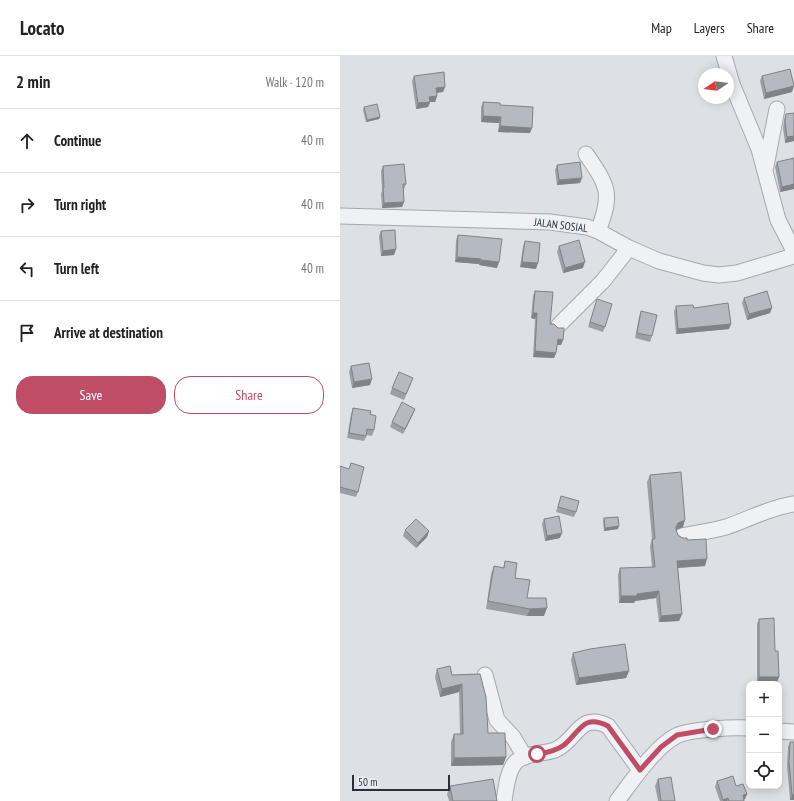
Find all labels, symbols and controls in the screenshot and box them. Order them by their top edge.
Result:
text: Locato [20,16,65,40]
text: Map [651,19,672,37]
text: Layers [694,19,725,37]
text: Share [747,19,774,37]
north arrow [698,68,734,104]
text: 2 min [16,71,50,93]
text: Walk · 120 m [266,74,324,91]
icon: ahead [16,130,38,152]
text: Continue [54,131,101,150]
text: 40 m [301,132,324,149]
icon: right [16,194,38,216]
text: Turn right [54,195,106,214]
text: 40 m [301,196,324,213]
street label: JALAN SOSIAL [532,215,589,235]
icon: left [16,258,38,280]
text: Turn left [54,259,99,278]
text: 40 m [301,260,324,277]
icon: arrive [16,322,38,344]
text: Arrive at destination [54,323,163,342]
button: Save [16,376,166,414]
button: Share [174,376,324,414]
map controls [746,681,782,789]
button: + [746,681,782,717]
button: − [746,717,782,753]
route end [704,720,722,738]
route start [528,745,546,763]
button: locate [746,753,782,789]
scale bar [352,773,450,792]
text: 50 m [358,775,377,789]

